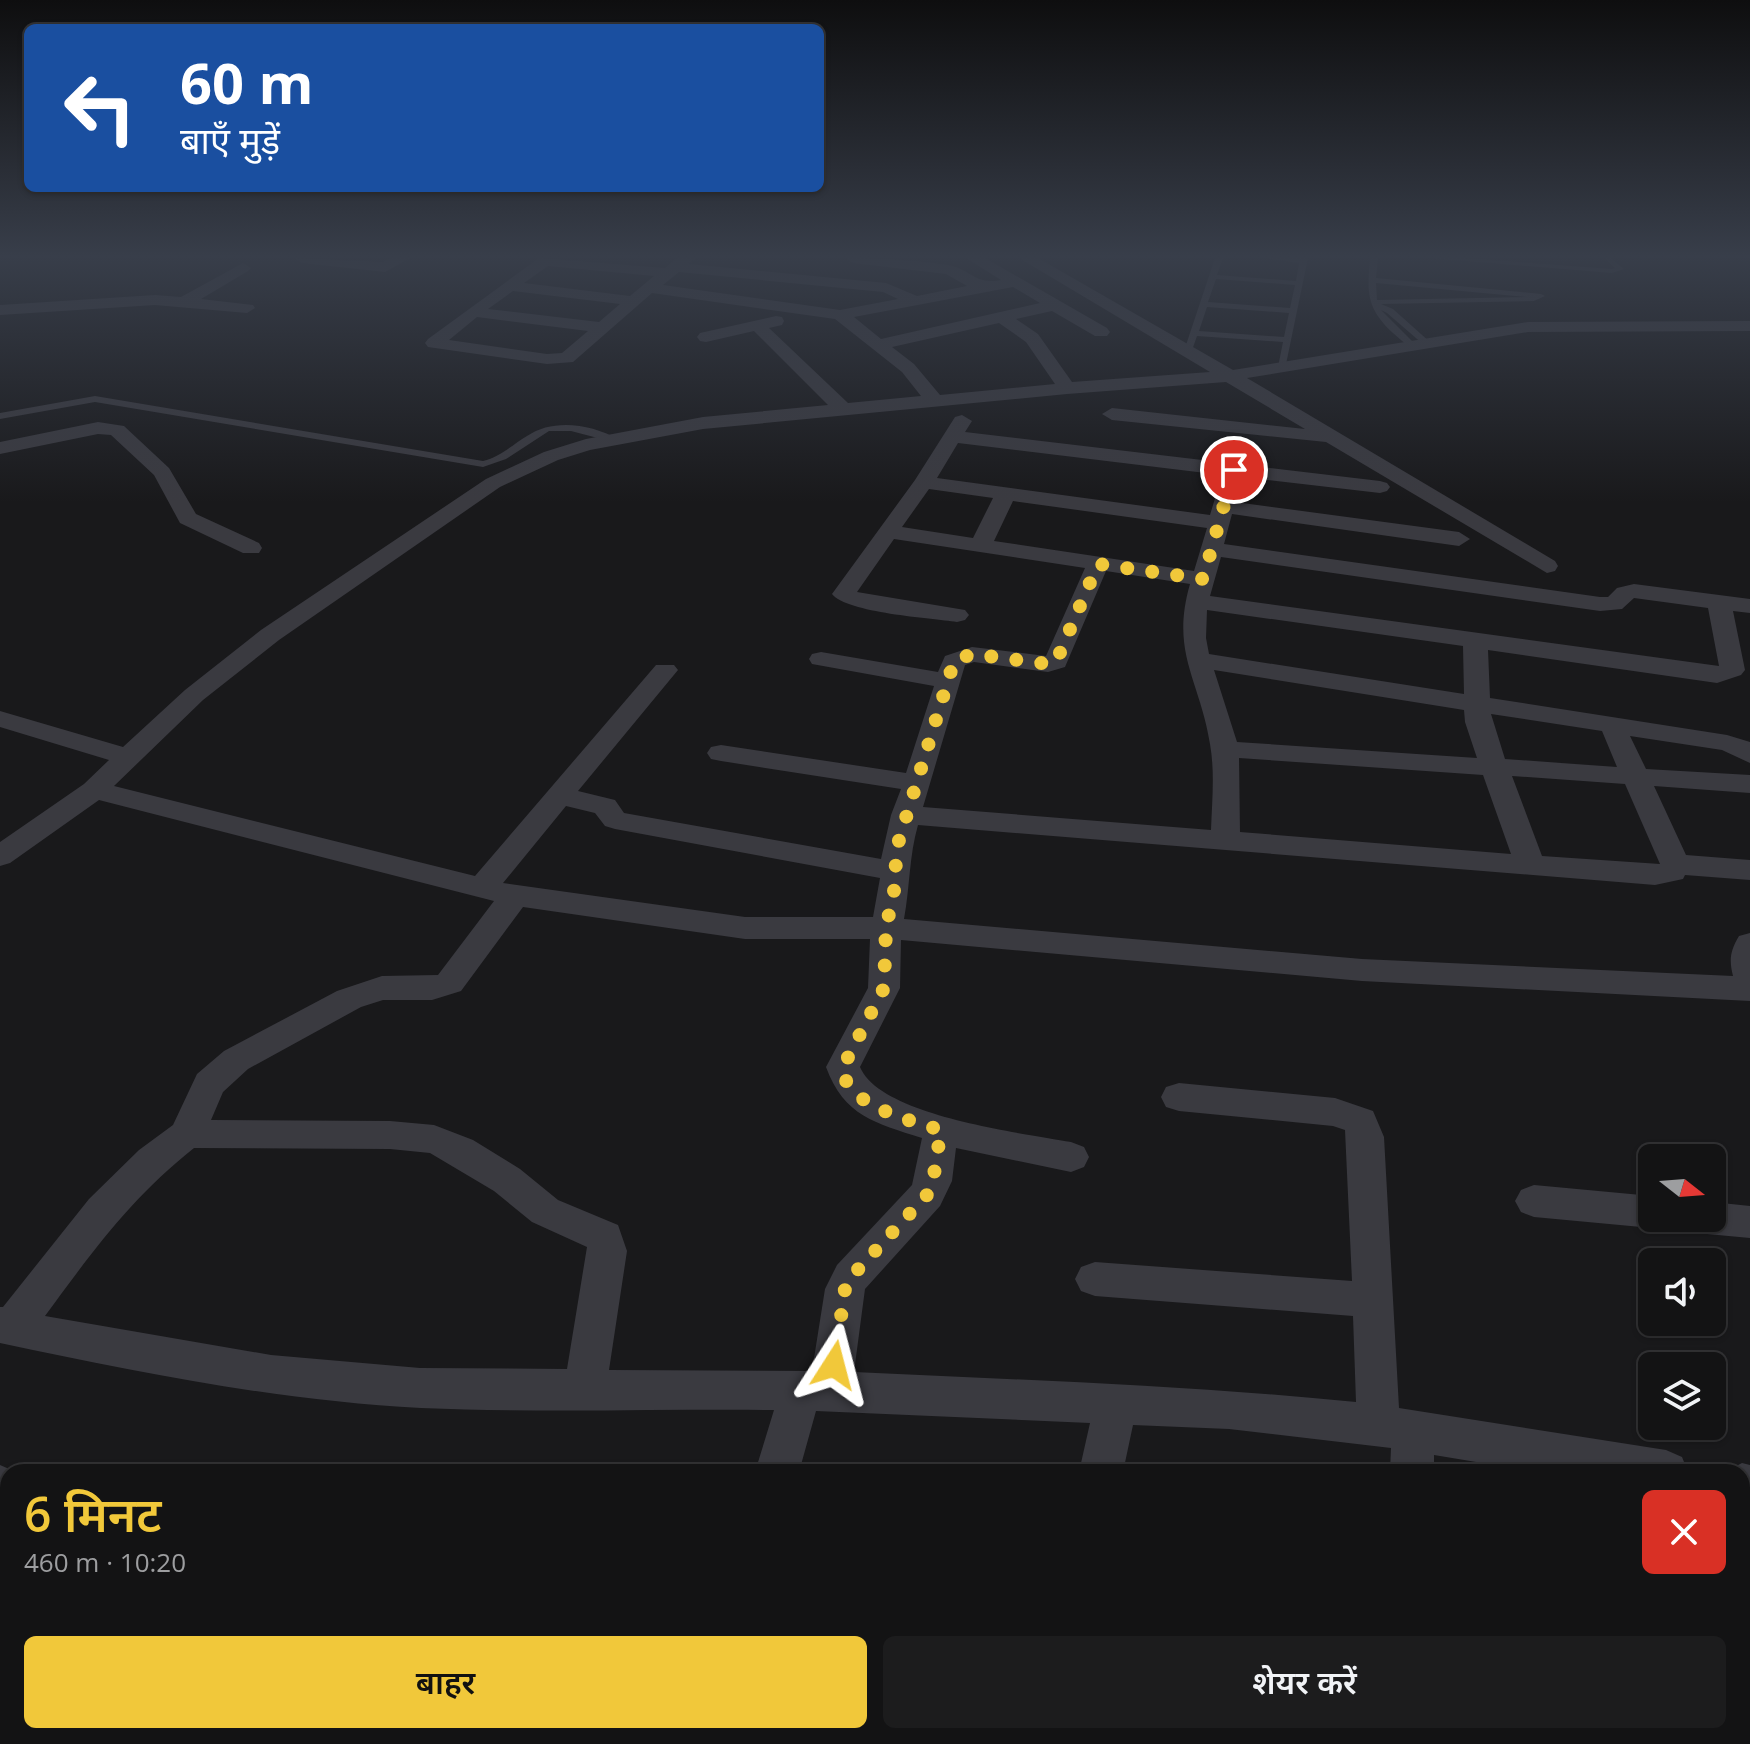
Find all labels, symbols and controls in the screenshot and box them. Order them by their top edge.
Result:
text: 60 m [180,44,314,120]
icon: left [48,56,152,160]
text: बाएँ मुड़ें [180,116,280,165]
pin [1200,436,1268,504]
icon: arrive [1212,448,1256,492]
north arrow [1638,1144,1726,1232]
map controls [1638,1144,1726,1440]
button: sound [1638,1248,1726,1336]
position arrow [792,1323,876,1407]
button: layers [1638,1352,1726,1440]
text: 6 मिनट [24,1481,161,1546]
button: close [1642,1490,1726,1574]
text: 460 m · 10:20 [24,1544,186,1580]
button: बाहर [24,1636,867,1728]
button: शेयर करें [883,1636,1726,1728]

